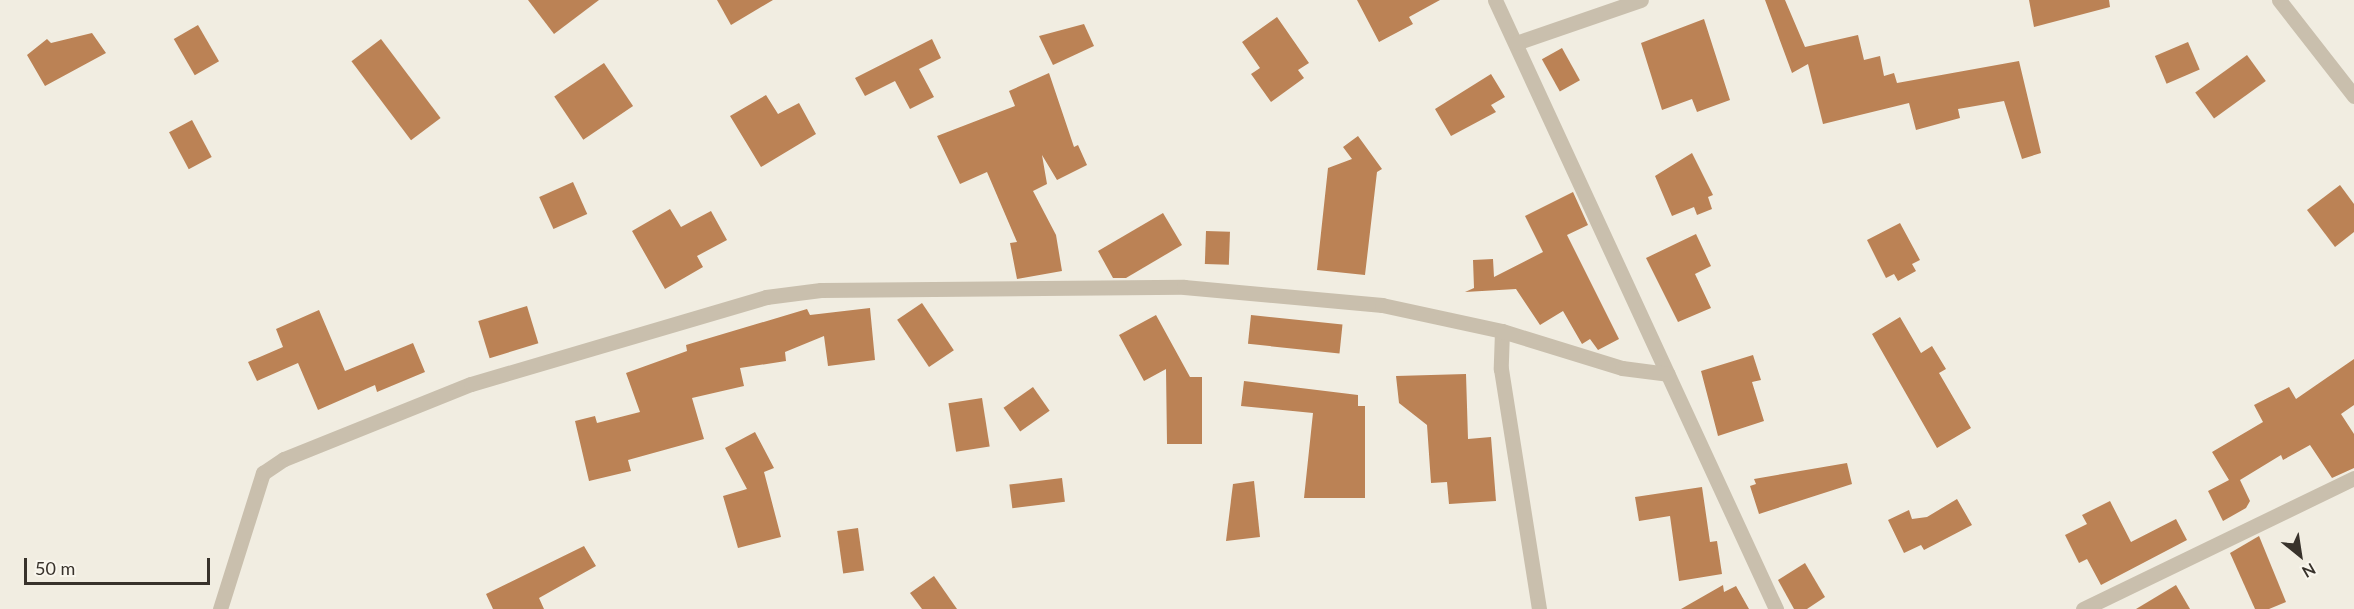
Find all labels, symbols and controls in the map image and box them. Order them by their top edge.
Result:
north arrow [2270,525,2330,585]
scale bar [27,546,213,584]
text: 50 m [35,557,75,579]
text: N [2299,560,2319,582]

